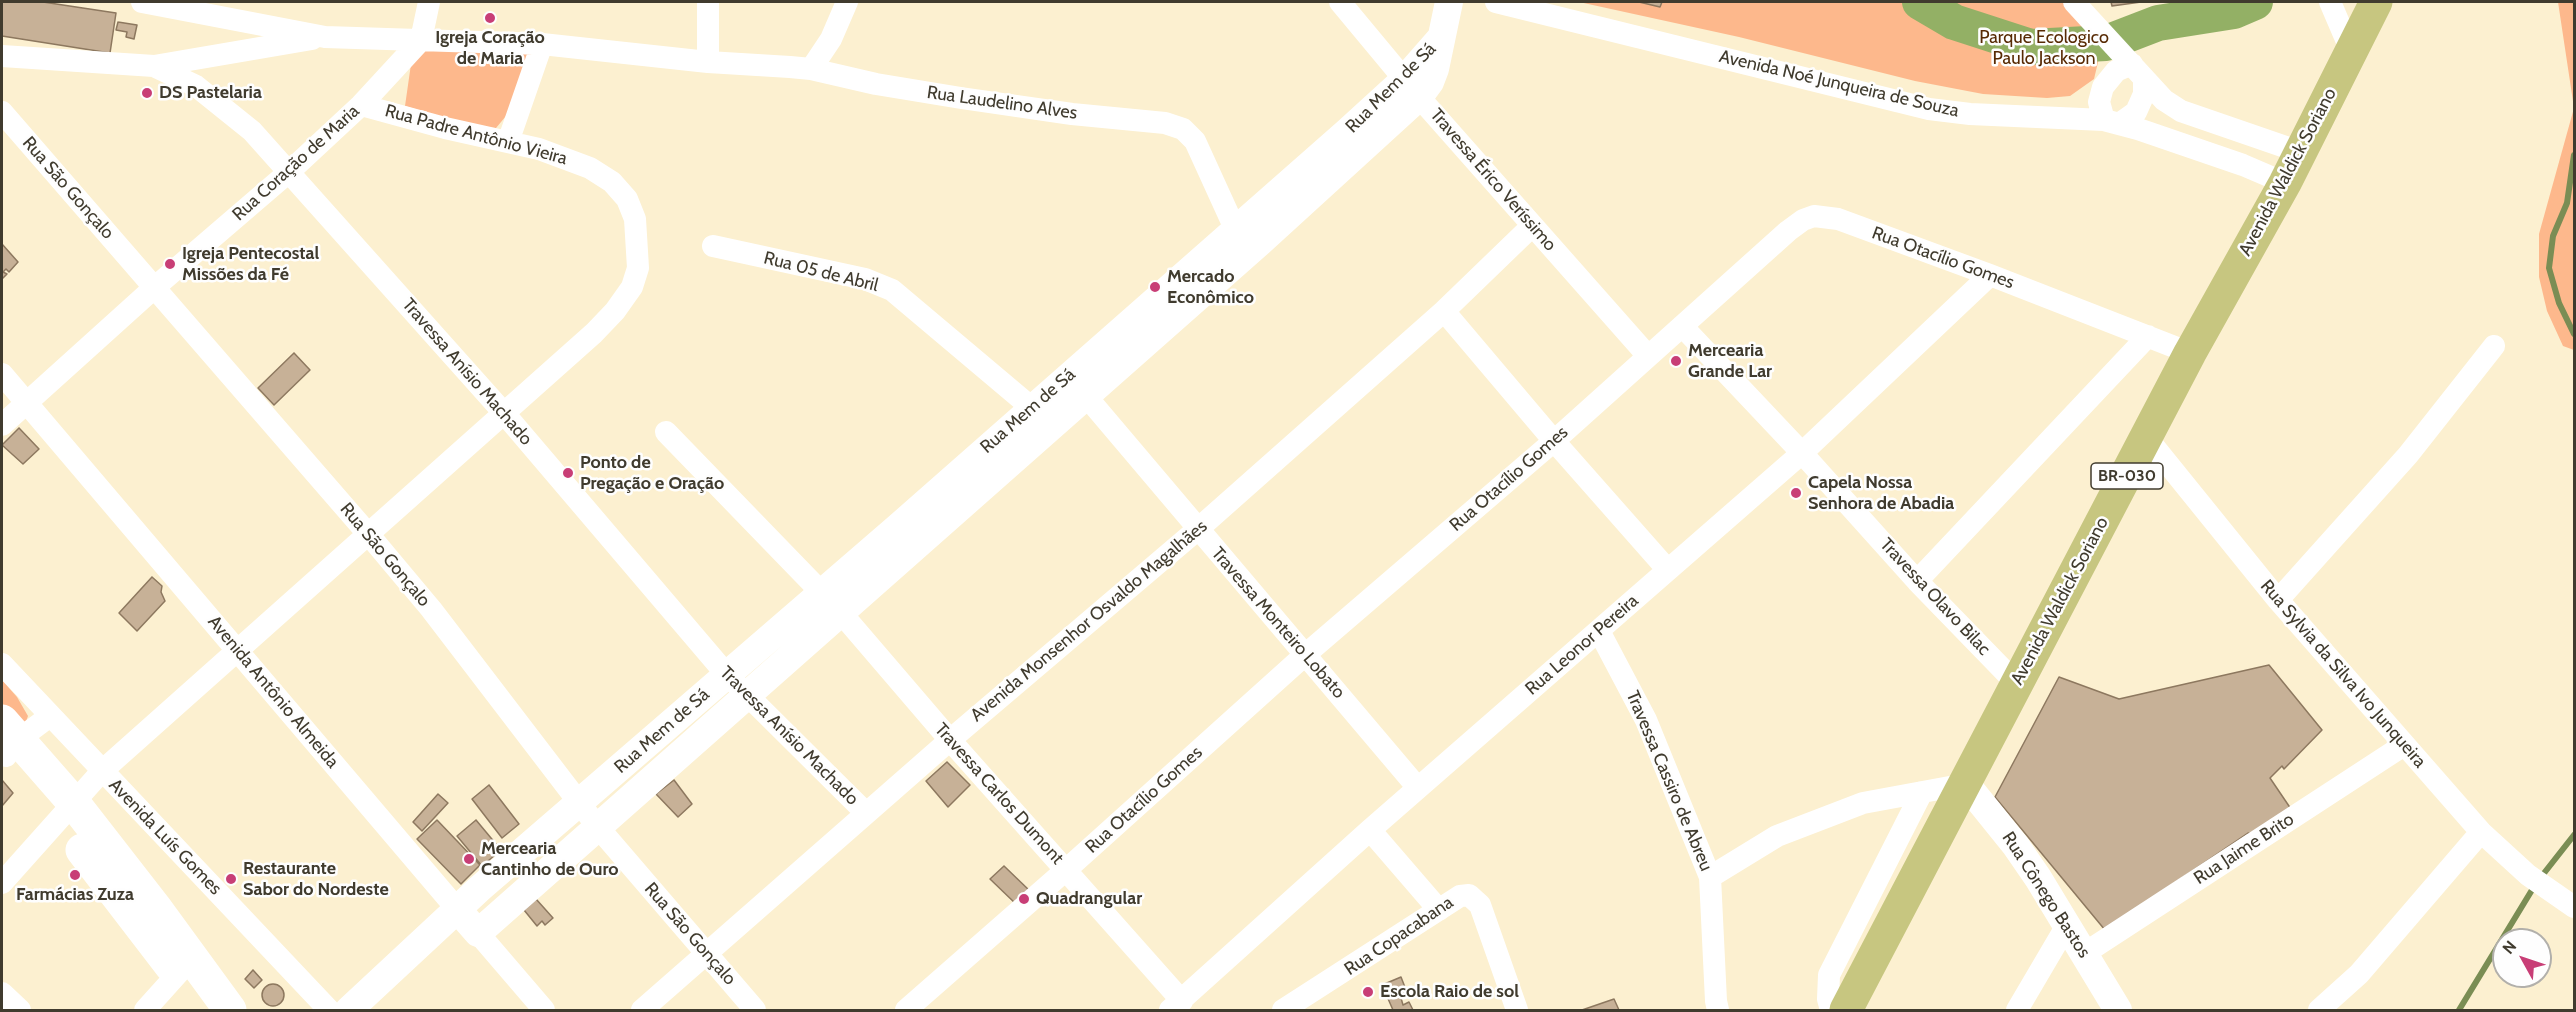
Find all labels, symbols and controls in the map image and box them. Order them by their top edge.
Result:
marker: Igreja Coração de Maria [483,11,497,25]
place label: Igreja Coração de Maria [435,27,545,70]
park label: Parque Ecologico Paulo Jackson [1979,27,2109,70]
street label: Rua Mem de Sá [1341,38,1441,138]
street label: Avenida Noé Junqueira de Souza [1717,46,1961,122]
place label: DS Pastelaria [159,82,262,104]
street label: Rua Laudelino Alves [925,82,1079,124]
street label: Avenida Waldick Soriano [2235,85,2341,259]
marker: DS Pastelaria [140,86,154,100]
street label: Rua Coração de Maria [228,100,364,226]
street label: Rua Padre Antônio Vieira [383,100,569,170]
street label: Travessa Érico Veríssimo [1425,104,1561,256]
street label: Rua São Gonçalo [18,132,118,244]
street label: Rua Otacílio Gomes [1869,222,2017,294]
place label: Igreja Pentecostal Missões da Fé [182,243,319,286]
street label: Rua 05 de Abril [762,247,880,297]
marker: Igreja Pentecostal Missões da Fé [163,257,177,271]
place label: Mercado Econômico [1167,266,1254,308]
marker: Mercado Econômico [1148,280,1162,294]
street label: Travessa Anísio Machado [397,294,537,450]
place label: Mercearia Grande Lar [1688,340,1772,382]
marker: Mercearia Grande Lar [1669,354,1683,368]
street label: Rua Mem de Sá [976,364,1080,458]
street label: Rua Otacílio Gomes [1445,422,1573,536]
place label: Ponto de Pregação e Oração [580,452,724,494]
road number: BR-030 [2091,463,2163,489]
marker: Ponto de Pregação e Oração [561,466,575,480]
place label: Capela Nossa Senhora de Abadia [1808,472,1954,514]
marker: Capela Nossa Senhora de Abadia [1789,486,1803,500]
street label: Rua São Gonçalo [335,499,435,611]
street label: Avenida Waldick Soriano [2007,514,2113,688]
street label: Avenida Monsenhor Osvaldo Magalhães [966,516,1212,726]
street label: Travessa Olavo Bilac [1875,534,1995,660]
street label: Travessa Monteiro Lobato [1206,543,1350,703]
street label: Rua Sylvia da Silva Ivo Junqueira [2256,576,2430,772]
street label: Rua Leonor Pereira [1521,590,1643,700]
street label: Avenida Antônio Almeida [203,611,343,773]
street label: Travessa Anísio Machado [715,662,863,810]
street label: Rua Mem de Sá [610,684,714,778]
street label: Travessa Cassiro de Abreu [1621,688,1717,874]
street label: Travessa Carlos Dumont [930,719,1068,869]
street label: Rua Otacílio Gomes [1081,742,1207,858]
street label: Avenida Luís Gomes [104,774,226,900]
street label: Rua Jaime Brito [2190,809,2298,889]
street label: Rua Cônego Bastos [1997,828,2095,962]
place label: Mercearia Cantinho de Ouro [481,838,619,880]
marker: Mercearia Cantinho de Ouro [462,852,476,866]
place label: Restaurante Sabor do Nordeste [243,858,389,900]
marker: Farmácias Zuza [68,868,82,882]
marker: Restaurante Sabor do Nordeste [224,872,238,886]
street label: Rua São Gonçalo [640,878,740,990]
place label: Farmácias Zuza [16,884,134,906]
place label: Quadrangular [1036,888,1142,910]
marker: Quadrangular [1017,892,1031,906]
street label: Rua Copacabana [1341,892,1457,980]
north arrow [2492,928,2552,988]
text: N [2498,937,2520,958]
place label: Escola Raio de sol [1380,981,1519,1003]
marker: Escola Raio de sol [1361,985,1375,999]

